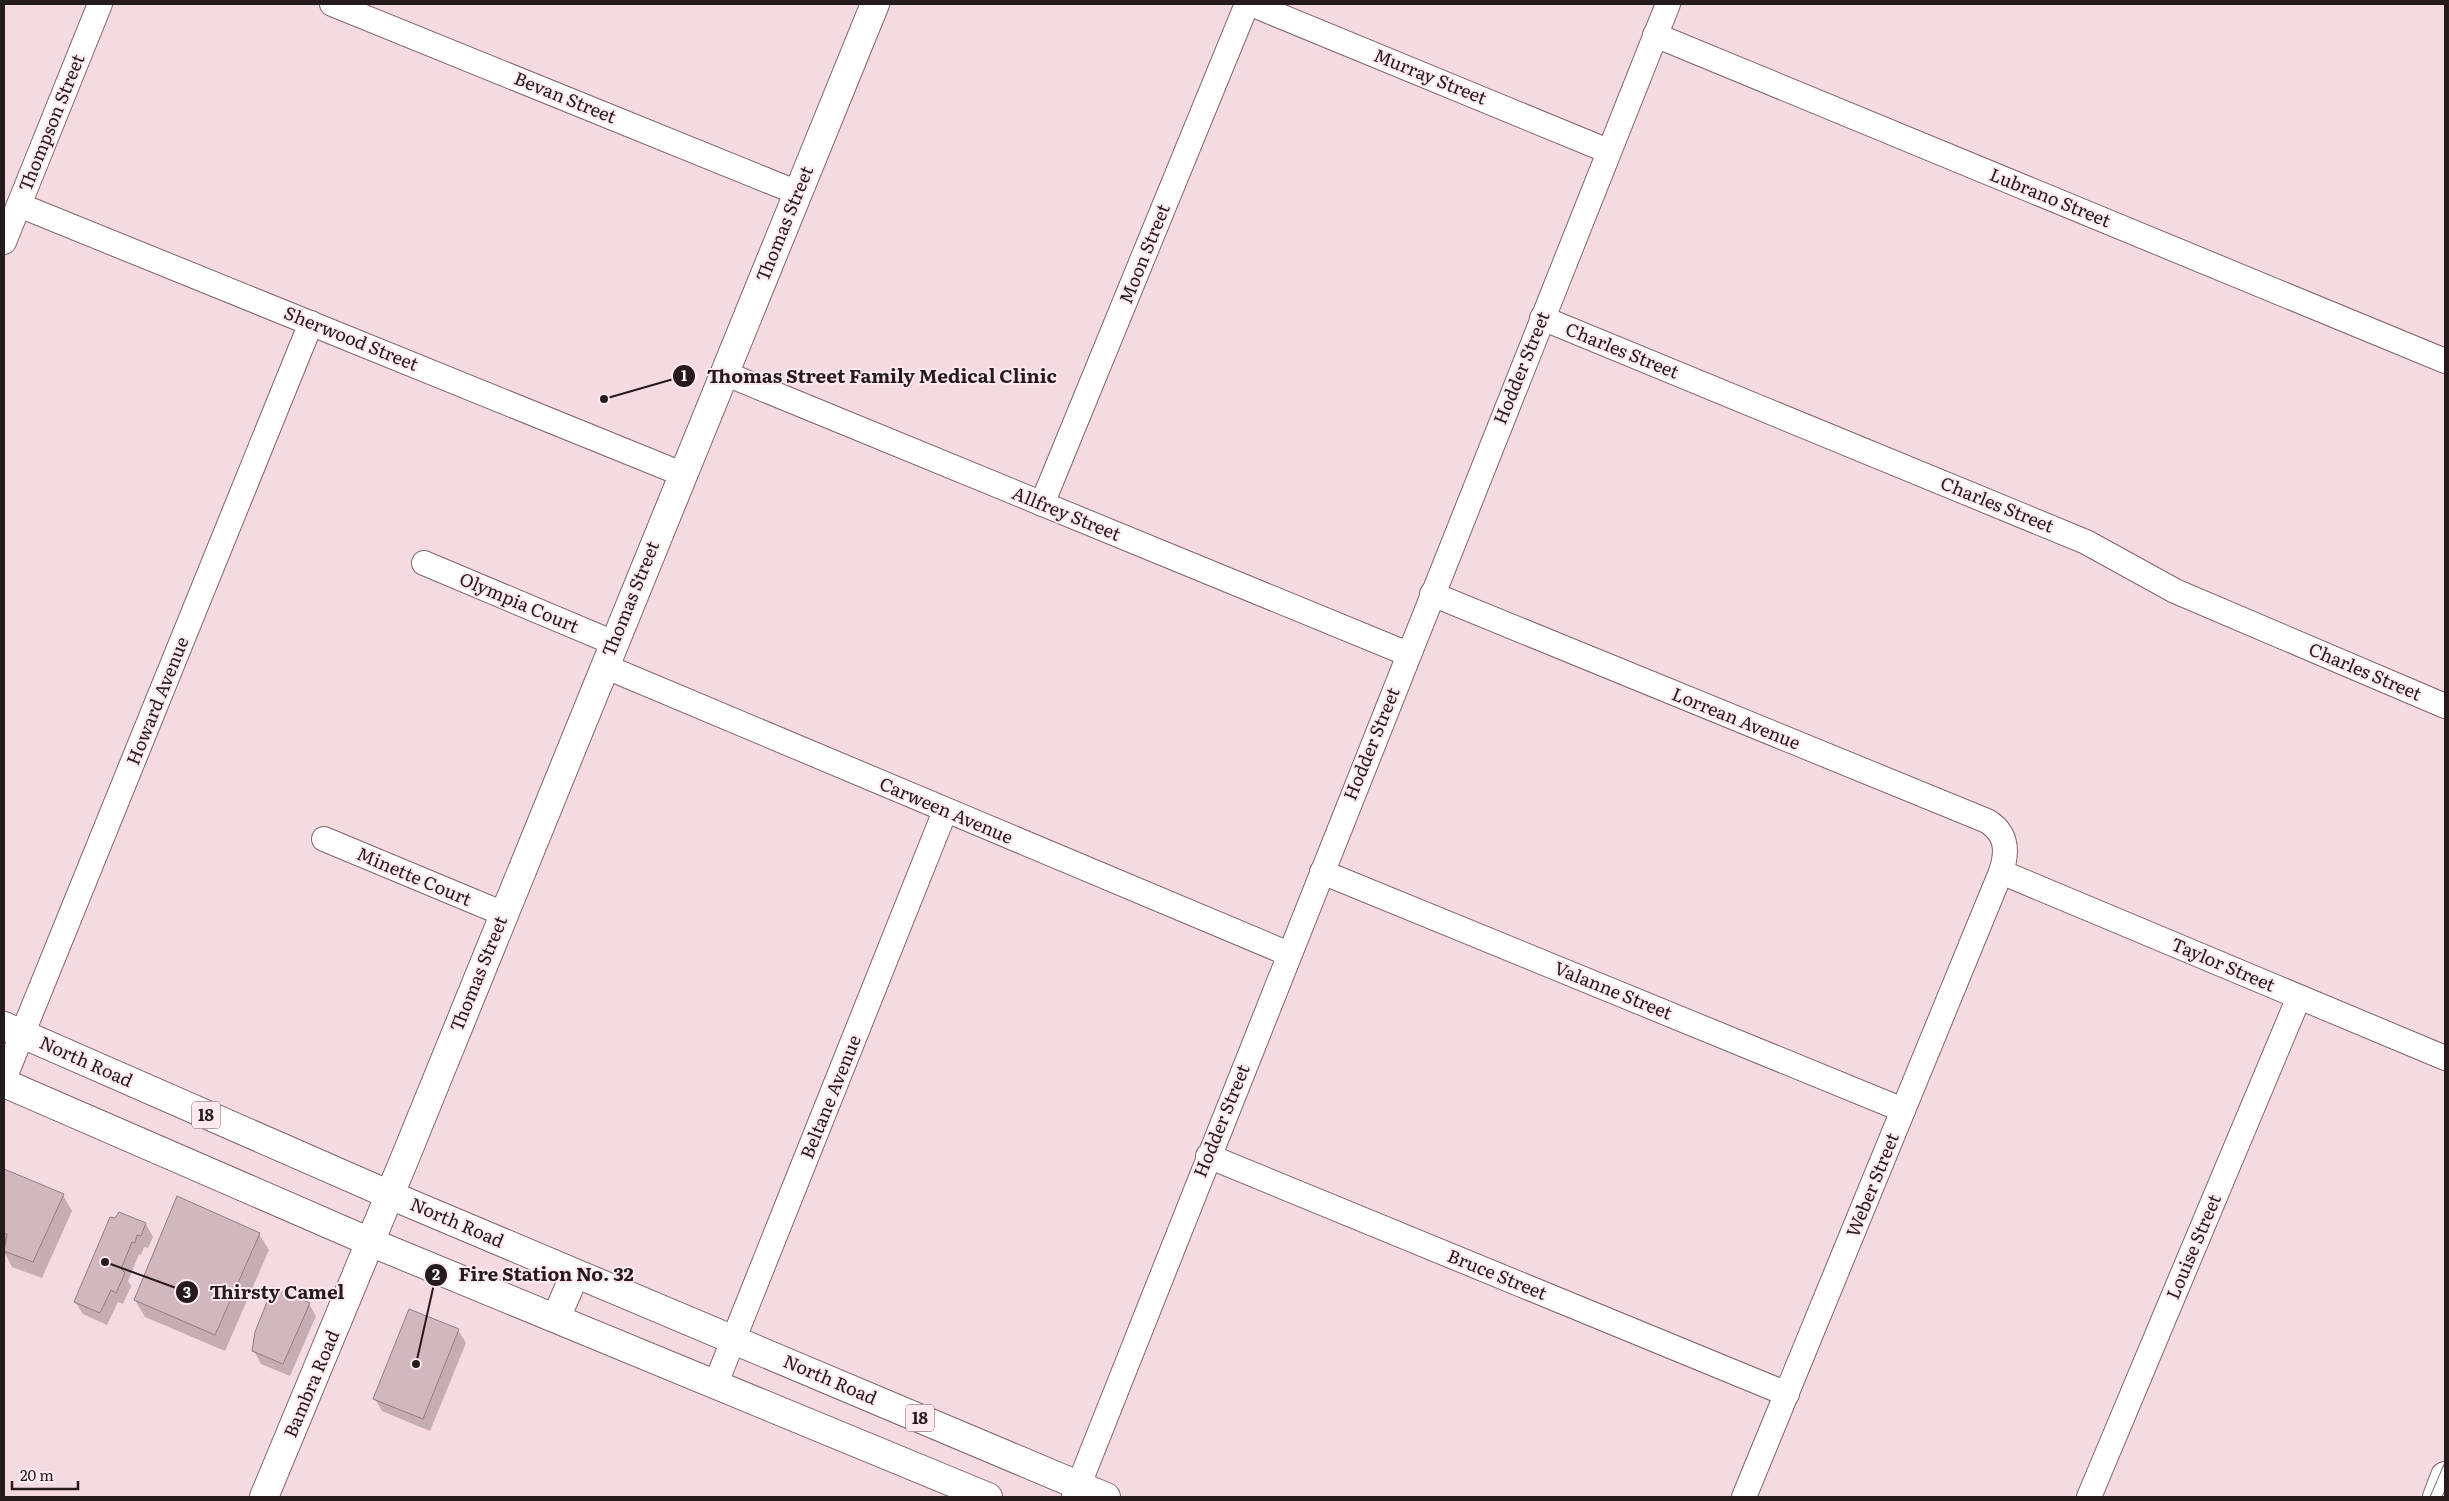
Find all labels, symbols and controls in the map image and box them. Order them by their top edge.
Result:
street label: Murray Street [1370,41,1492,111]
street label: Thompson Street [11,49,91,195]
street label: Bevan Street [510,64,621,130]
street label: Lubrano Street [1986,160,2116,233]
street label: Thomas Street [748,161,819,285]
street label: Moon Street [1111,199,1176,307]
street label: Sherwood Street [280,298,423,377]
street label: Hodder Street [1486,306,1556,428]
street label: Charles Street [1562,315,1684,385]
callout: Thomas Street Family Medical Clinic [672,359,1067,393]
text: Thomas Street Family Medical Clinic [707,361,1057,389]
text: 1 [681,363,687,386]
street label: Charles Street [1937,469,2059,539]
street label: Allfrey Street [1008,479,1126,547]
street label: Thomas Street [594,536,665,660]
street label: Olympia Court [456,564,584,639]
street label: Howard Avenue [119,632,195,769]
street label: Charles Street [2305,635,2427,707]
street label: Lorrean Avenue [1668,680,1805,756]
street label: Hodder Street [1336,682,1406,804]
street label: Carween Avenue [876,769,1018,850]
street label: Minette Court [353,839,477,912]
street label: Thomas Street [442,911,513,1035]
street label: Taylor Street [2167,930,2280,998]
street label: Valanne Street [1550,954,1677,1026]
street label: North Road [36,1028,138,1093]
street label: Beltane Avenue [792,1030,867,1162]
street label: Hodder Street [1186,1059,1256,1181]
road number: 18 [192,1102,220,1128]
street label: Weber Street [1838,1127,1905,1241]
street label: Louise Street [2158,1189,2227,1303]
street label: North Road [407,1190,509,1253]
street label: Bruce Street [1444,1241,1552,1306]
callout: Fire Station No. 32 [423,1258,643,1292]
text: Fire Station No. 32 [458,1259,634,1287]
text: 2 [432,1262,440,1285]
callout: Thirsty Camel [174,1275,354,1309]
text: Thirsty Camel [210,1277,345,1305]
text: 3 [183,1280,191,1303]
street label: Bambra Road [276,1325,345,1441]
street label: North Road [780,1347,882,1410]
road number: 18 [906,1405,934,1432]
scale bar [12,1458,79,1490]
text: 20 m [20,1463,54,1486]

